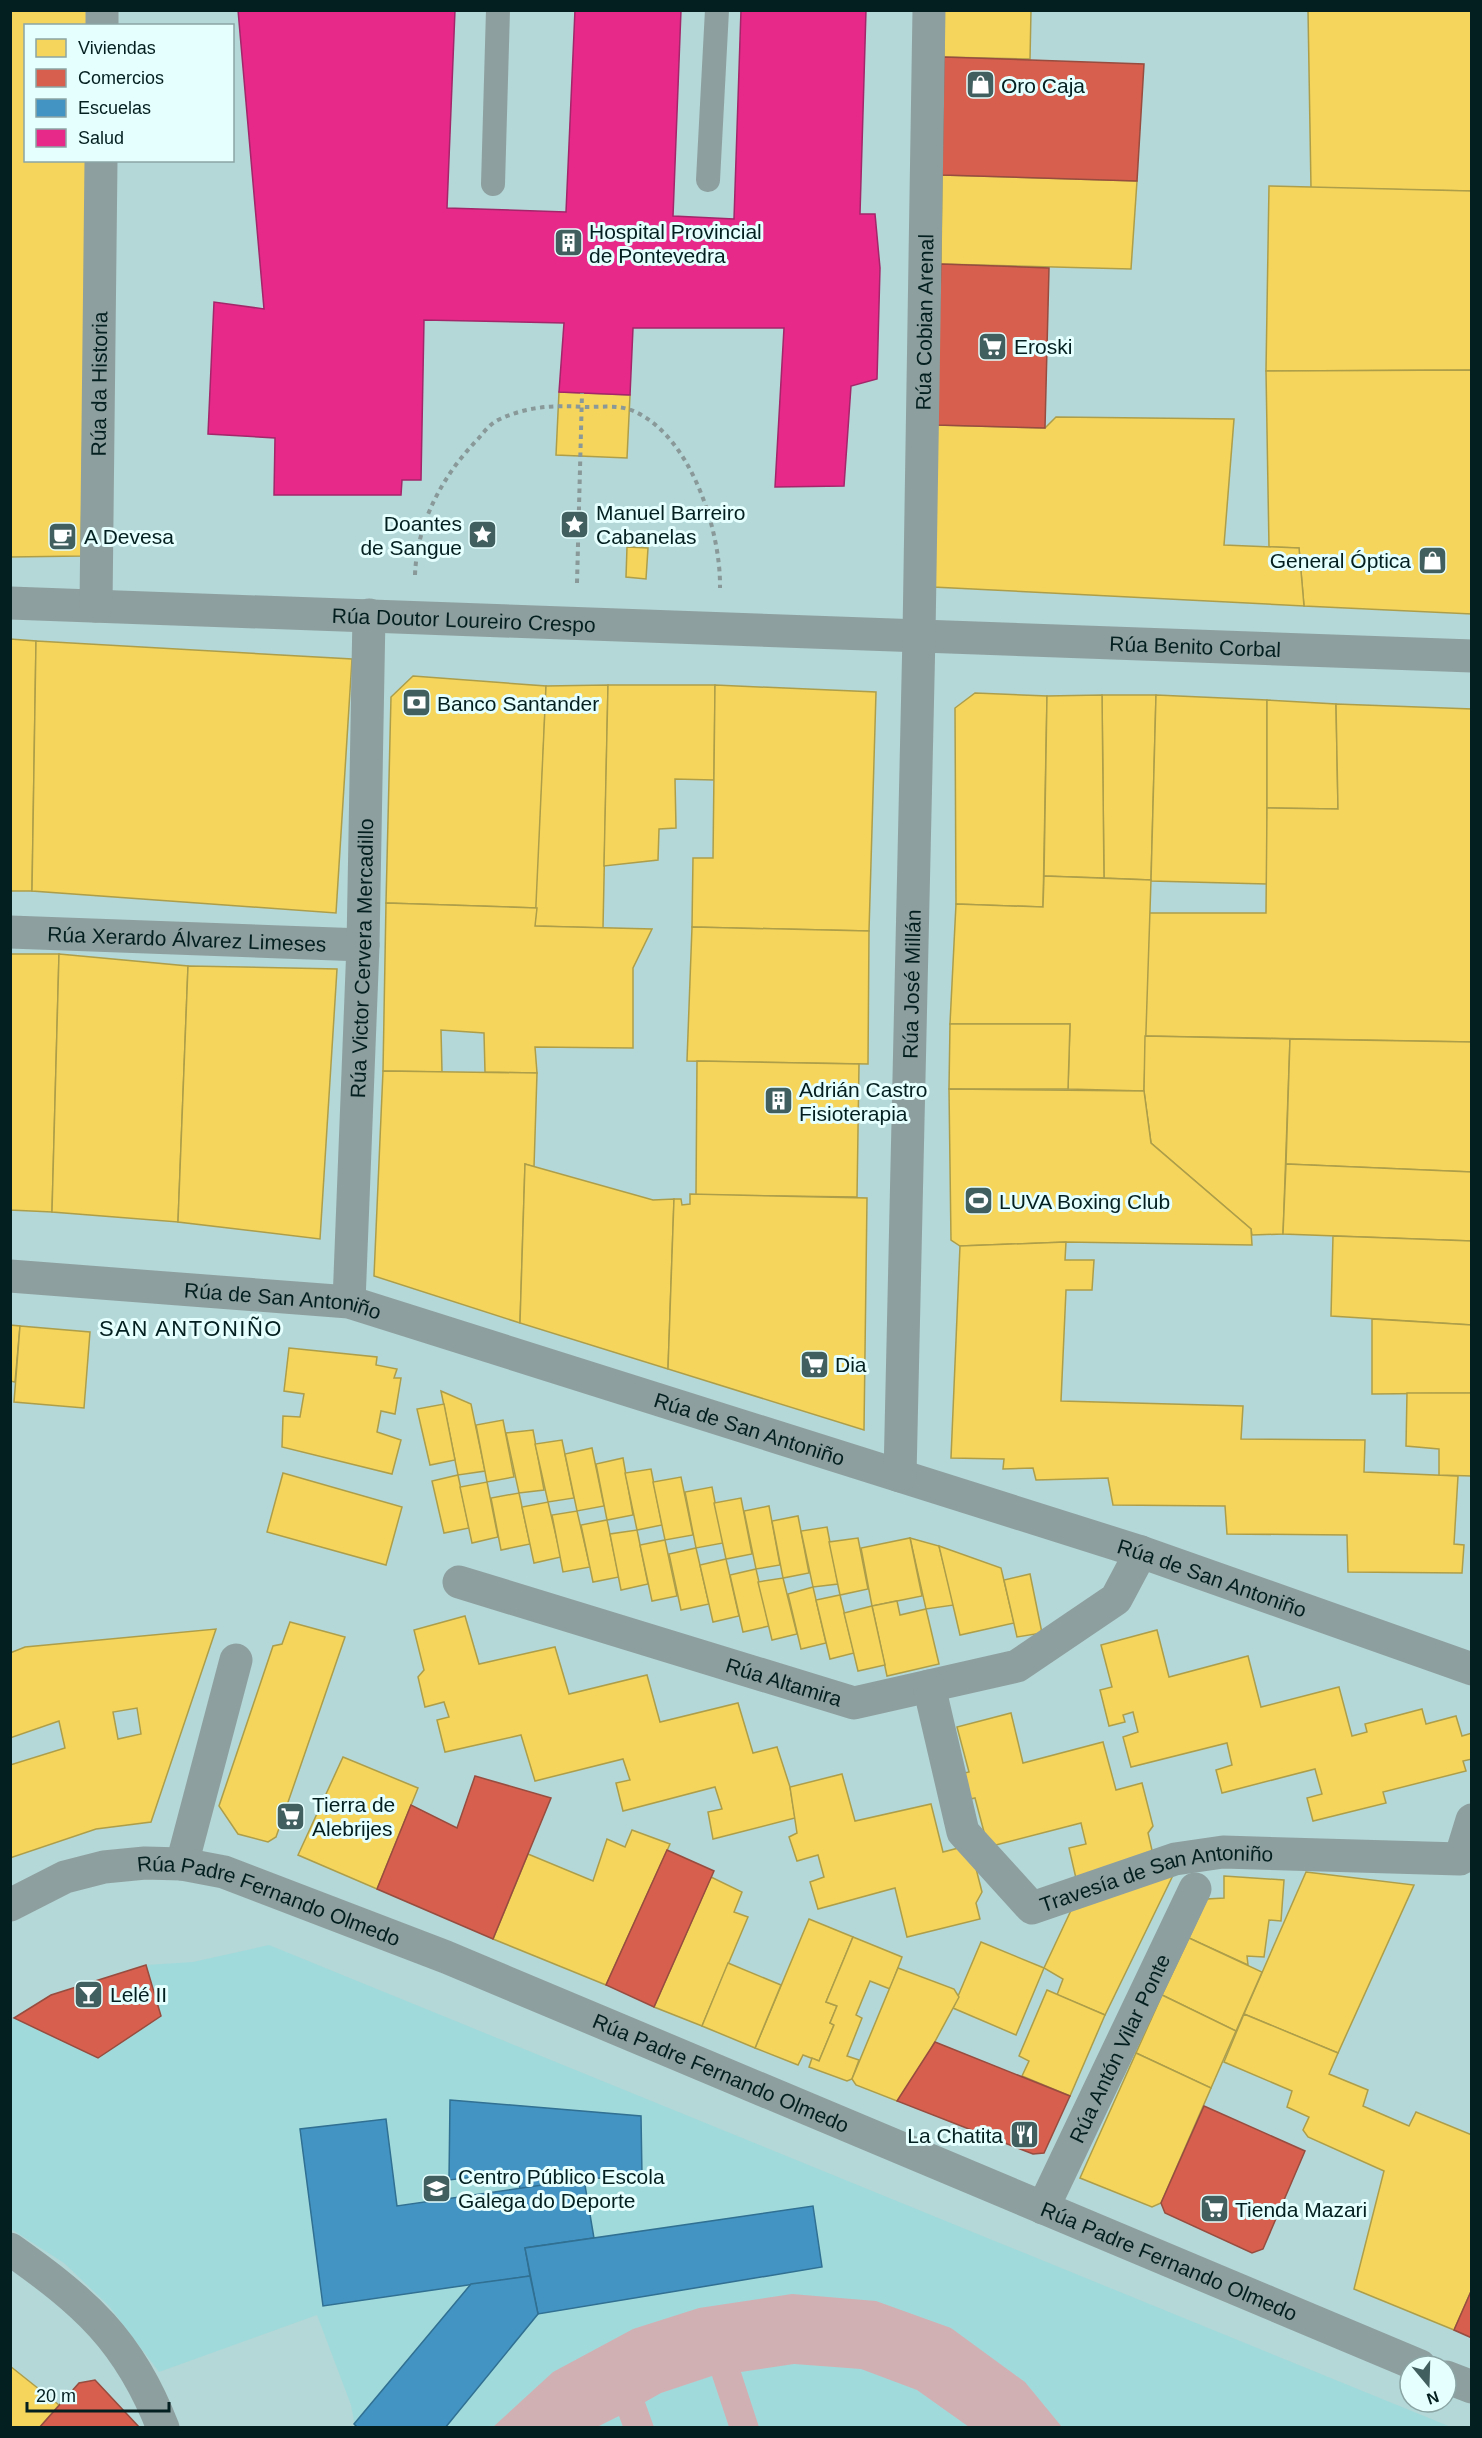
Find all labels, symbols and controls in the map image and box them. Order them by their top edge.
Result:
legend [24,24,234,162]
text: Viviendas [78,38,156,58]
text: Comercios [78,68,164,88]
shop icon: Oro Caja [964,69,996,101]
place label: Oro Caja [1001,74,1085,97]
text: Escuelas [78,98,151,118]
text: Salud [78,128,124,148]
place label: Hospital Provincial de Pontevedra [589,220,762,267]
building icon: Hospital Provincial de Pontevedra [552,227,584,259]
street label: Rúa Cobian Arenal [911,234,937,411]
street label: Rúa da Historia [86,311,111,457]
supermarket icon: Eroski [977,330,1009,362]
place label: Eroski [1014,335,1072,358]
place label: Manuel Barreiro Cabanelas [596,501,745,548]
place icon: Manuel Barreiro Cabanelas [559,508,591,540]
place label: Doantes de Sangue [360,512,462,559]
place icon: Doantes de Sangue [467,519,499,551]
cafe icon: A Devesa [47,520,79,552]
place label: A Devesa [84,525,174,548]
shop icon: General Óptica [1416,544,1448,576]
place label: General Óptica [1270,549,1411,572]
street label: Rúa Doutor Loureiro Crespo [331,603,596,636]
street label: Rúa Benito Corbal [1109,631,1281,661]
bank icon: Banco Santander [400,687,432,719]
place label: Banco Santander [437,692,599,715]
street label: Rúa Victor Cervera Mercadillo [346,818,377,1099]
street label: Rúa José Millán [898,909,924,1059]
street label: Rúa Xerardo Álvarez Limeses [47,922,327,955]
place label: Adrián Castro Fisioterapia [799,1078,927,1125]
building icon: Adrián Castro Fisioterapia [762,1085,794,1117]
sports icon: LUVA Boxing Club [962,1185,994,1217]
place label: LUVA Boxing Club [999,1190,1170,1213]
street label: Rúa de San Antoniño [183,1278,384,1323]
district label: SAN ANTONIÑO [99,1316,283,1341]
supermarket icon: Dia [798,1348,830,1380]
place label: Dia [835,1353,867,1376]
street label: Rúa de San Antoniño [651,1388,848,1469]
street label: Rúa de San Antoniño [1115,1534,1310,1621]
street label: Rúa Altamira [723,1653,845,1710]
place label: Tierra de Alebrijes [312,1793,395,1840]
supermarket icon: Tierra de Alebrijes [275,1800,307,1832]
street label: Travesía de San Antoniño [1037,1840,1274,1916]
street label: Rúa Padre Fernando Olmedo [136,1851,404,1950]
street label: Rúa Antón Vilar Ponte [1064,1950,1174,2146]
bar icon: Lelé II [73,1978,105,2010]
place label: Lelé II [110,1983,167,2006]
street label: Rúa Padre Fernando Olmedo [590,2009,853,2136]
restaurant icon: La Chatita [1008,2119,1040,2151]
place label: La Chatita [907,2124,1003,2147]
place label: Centro Público Escola Galega do Deporte [458,2165,665,2212]
school or university icon: Centro Público Escola Galega do Deporte [421,2172,453,2204]
supermarket icon: Tienda Mazari [1198,2193,1230,2225]
street label: Rúa Padre Fernando Olmedo [1038,2197,1301,2325]
place label: Tienda Mazari [1235,2198,1367,2221]
north arrow [1398,2354,1458,2414]
scale bar [27,2375,170,2413]
text: 20 m [36,2386,76,2406]
text: N [1424,2388,1441,2408]

